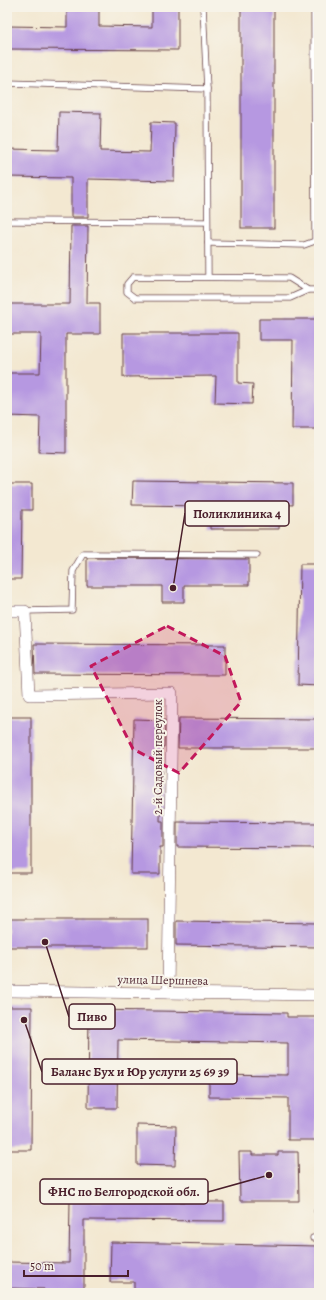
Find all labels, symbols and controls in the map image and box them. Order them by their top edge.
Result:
callout: Поликлиника 4 [185,501,289,526]
text: Поликлиника 4 [193,505,281,522]
street label: 2-й Садовый переулок [150,699,166,815]
street label: улица Шершнева [116,971,209,989]
callout: Пиво [69,1004,115,1029]
text: Пиво [77,1008,107,1025]
callout: Баланс Бух и Юр услуги 25 69 39 [42,1059,237,1084]
text: Баланс Бух и Юр услуги 25 69 39 [51,1063,229,1080]
callout: ФНС по Белгородской обл. [40,1179,208,1204]
text: ФНС по Белгородской обл. [48,1183,200,1200]
scale bar [24,1252,128,1278]
text: 50 m [30,1258,54,1274]

